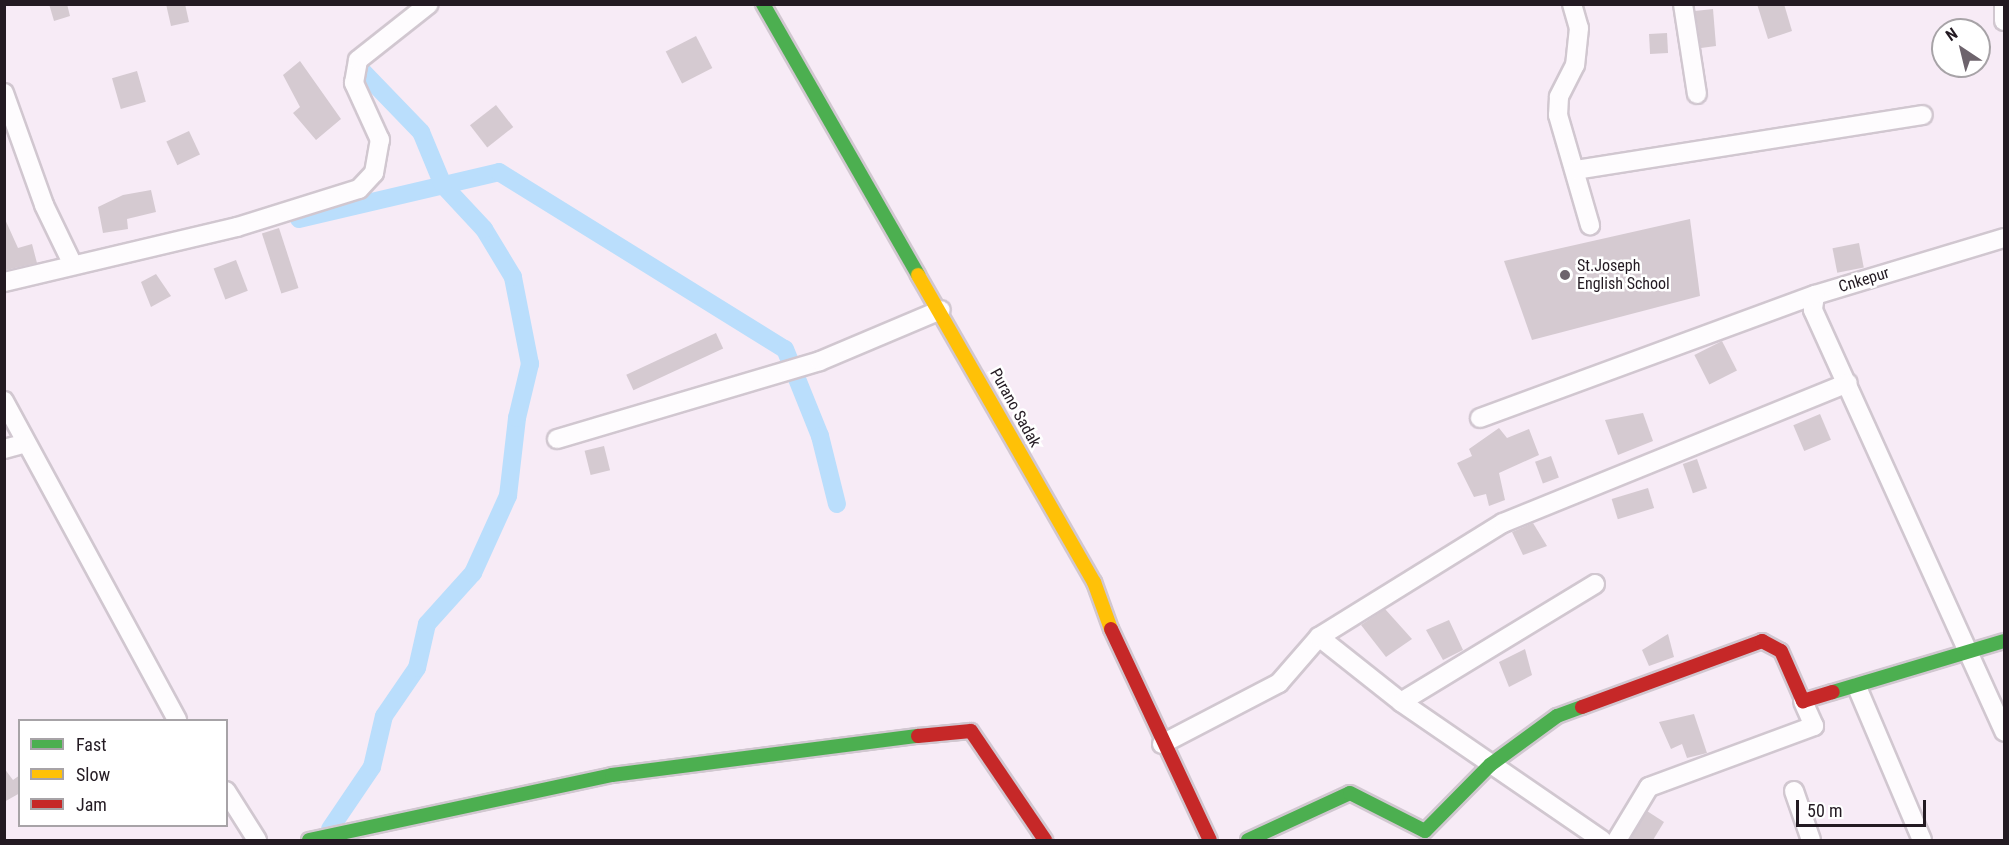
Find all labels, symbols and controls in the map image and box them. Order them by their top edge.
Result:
north arrow [1931,18,1991,78]
text: N [1942,24,1961,45]
place label: St.Joseph English School [1577,256,1670,294]
street label: Cnkepur [1836,263,1892,297]
marker: St.Joseph English School [1558,268,1572,282]
street label: Purano Sadak [986,365,1044,451]
legend [18,719,228,827]
text: Fast [76,734,107,755]
text: Slow [76,764,110,785]
scale bar [1799,788,1930,826]
text: Jam [76,794,107,815]
text: 50 m [1807,800,1842,821]

